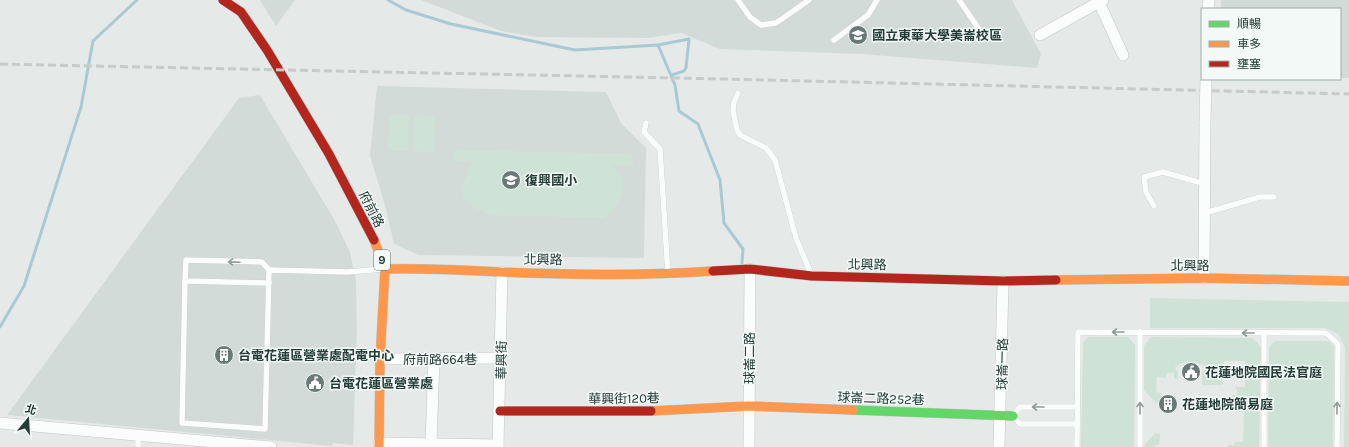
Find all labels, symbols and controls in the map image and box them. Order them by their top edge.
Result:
legend [1201,8,1341,80]
text: 順暢 [1237,17,1261,31]
school or university icon: 國立東華大學美崙校區 [847,24,869,46]
place label: 國立東華大學美崙校區 [872,28,1002,43]
text: 車多 [1237,37,1261,51]
text: 壅塞 [1237,57,1261,71]
school or university icon: 復興國小 [500,169,522,191]
place label: 復興國小 [525,173,578,188]
street label: 府前路 [356,188,387,230]
road number: 9 [374,250,390,270]
street label: 北興路 [523,252,563,267]
street label: 北興路 [847,257,887,272]
one-way arrow [228,258,241,265]
street label: 北興路 [1170,258,1210,273]
one-way arrow [1112,328,1125,336]
one-way arrow [1242,329,1255,337]
street label: 球崙二路 [742,332,757,384]
street label: 球崙一路 [995,338,1010,390]
street label: 華興街 [494,340,509,380]
building icon: 台電花蓮區營業處配電中心 [213,344,235,366]
place label: 台電花蓮區營業處配電中心 [238,348,394,363]
street label: 府前路664巷 [403,352,477,367]
public building icon: 花蓮地院國民法官庭 [1180,361,1202,383]
place label: 花蓮地院國民法官庭 [1205,365,1322,380]
public building icon: 台電花蓮區營業處 [304,372,326,394]
place label: 台電花蓮區營業處 [329,376,433,391]
street label: 球崙二路252巷 [837,389,925,408]
street label: 華興街120巷 [588,390,660,407]
building icon: 花蓮地院簡易庭 [1157,393,1179,415]
place label: 花蓮地院簡易庭 [1182,397,1273,412]
north arrow [8,399,48,439]
text: 北 [24,402,38,418]
one-way arrow [1136,402,1144,415]
one-way arrow [1333,402,1341,415]
one-way arrow [1032,403,1045,411]

